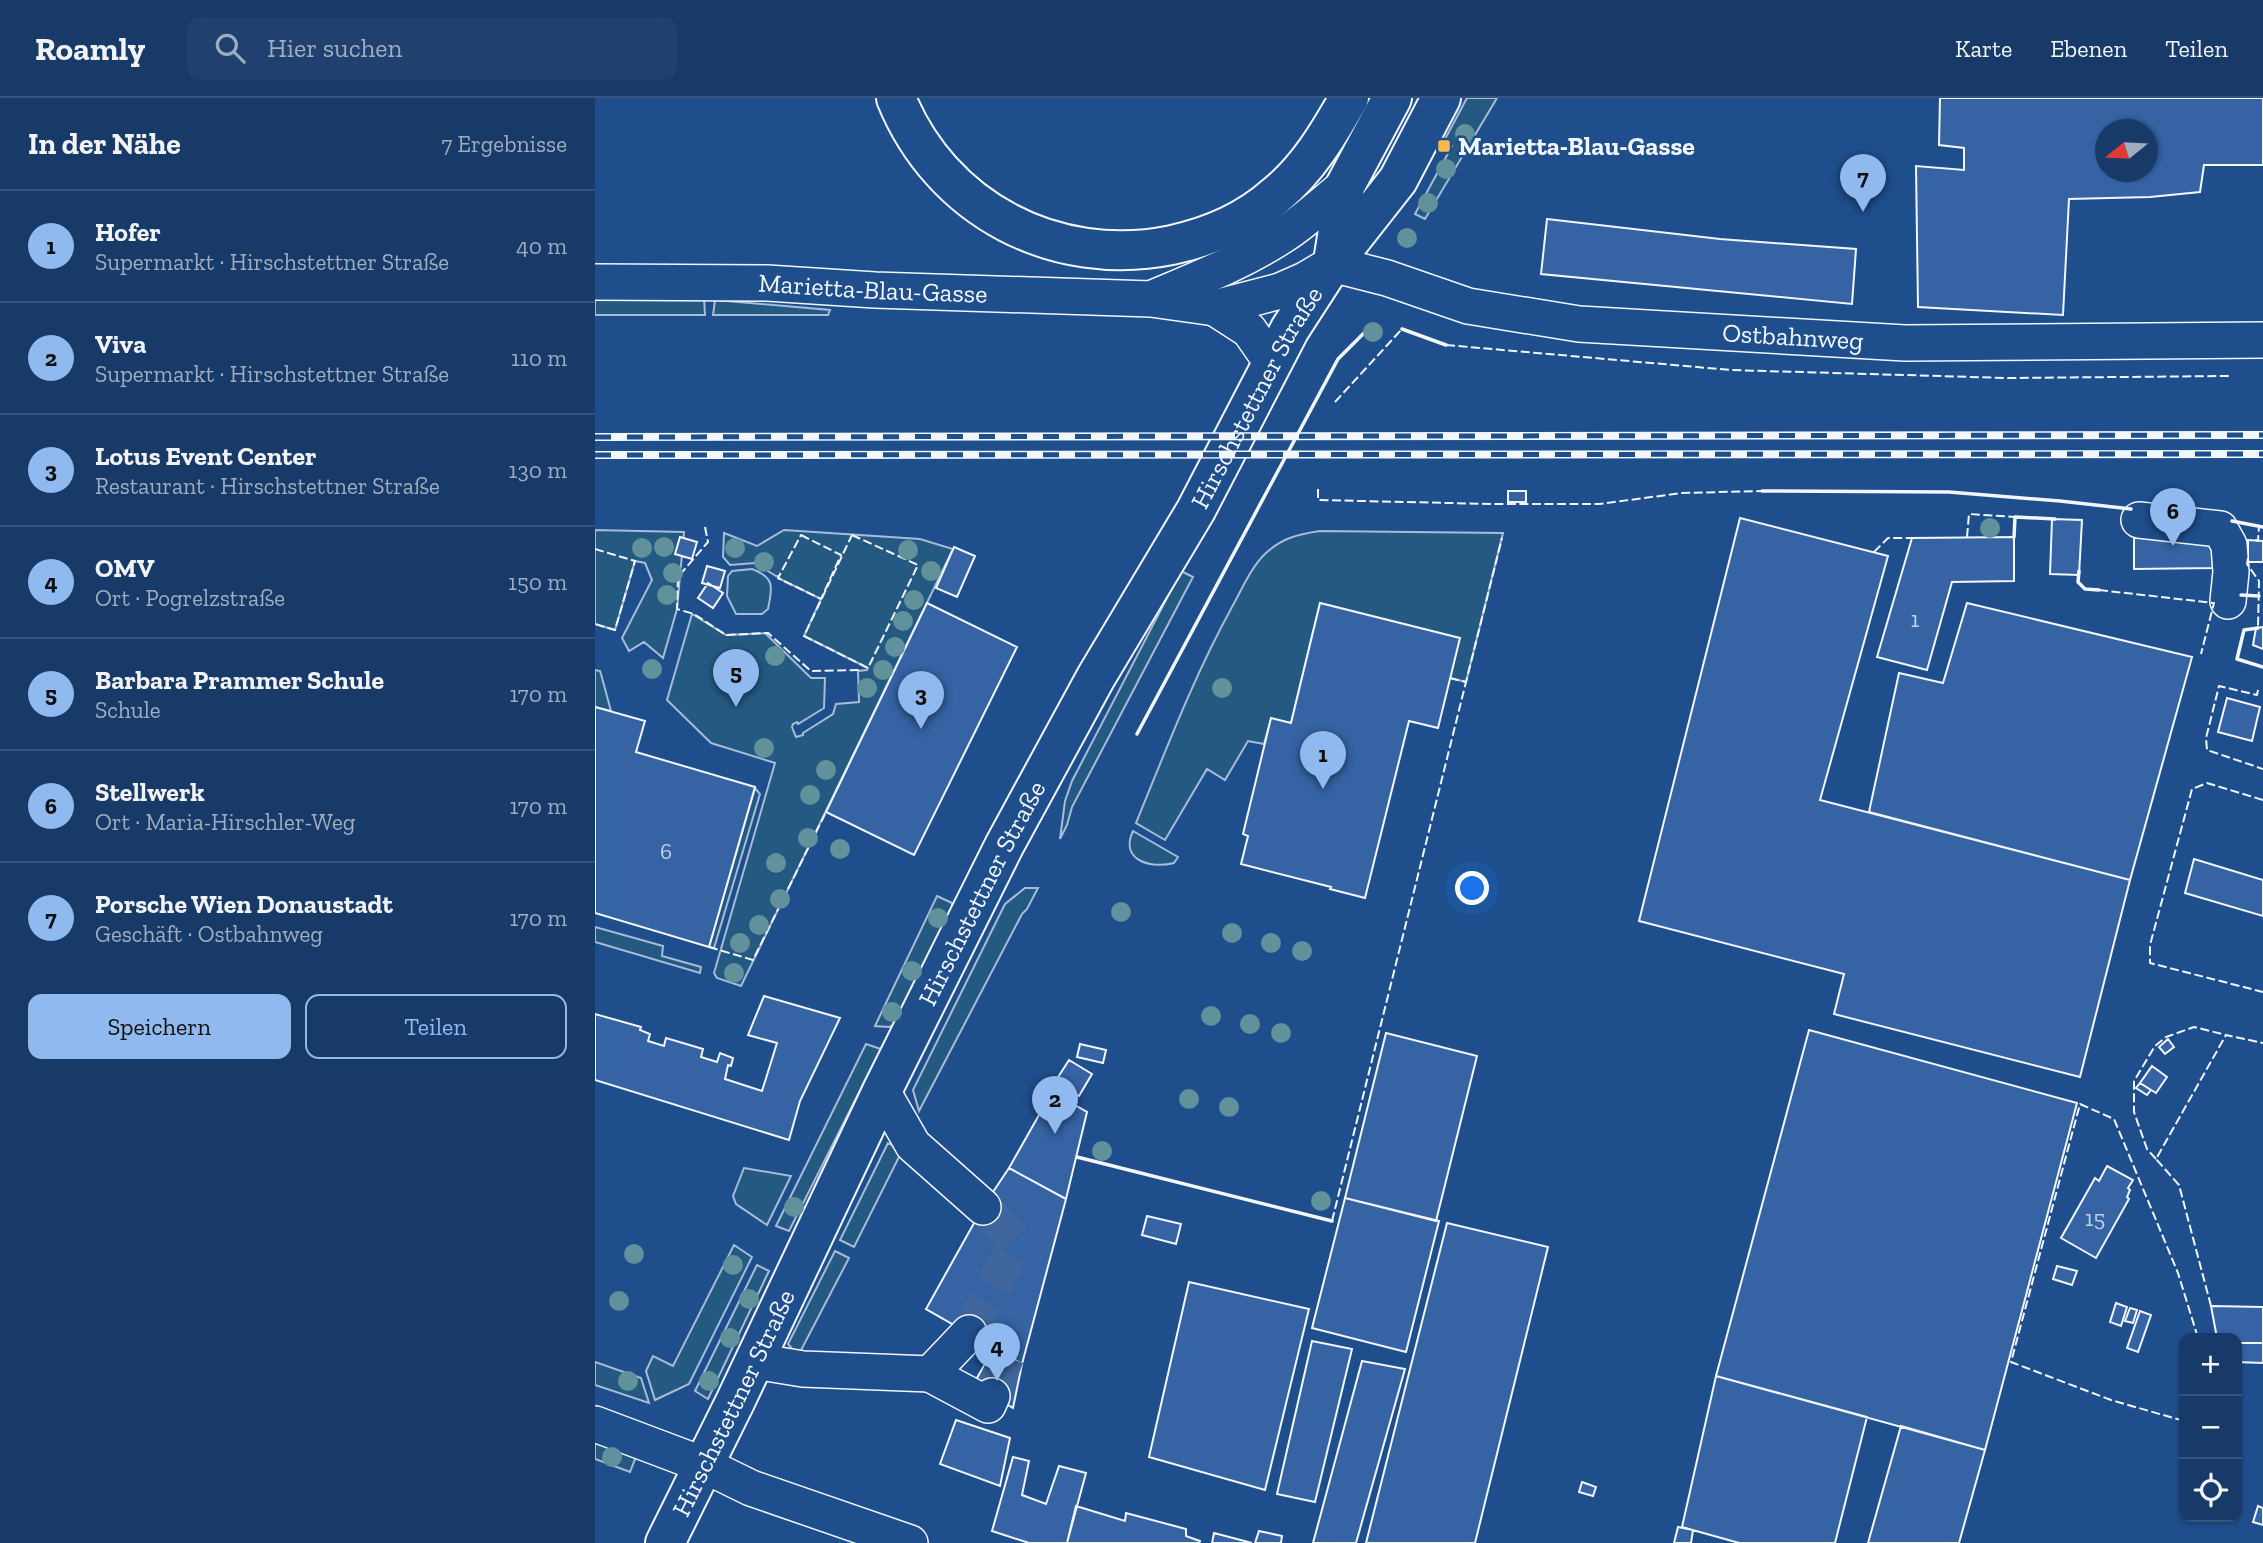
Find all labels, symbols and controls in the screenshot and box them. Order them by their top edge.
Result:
search box [187,17,677,80]
text: Roamly [35,29,145,68]
icon: search [211,29,249,67]
text: Hier suchen [267,32,402,64]
text: Karte [1955,34,2012,63]
text: Ebenen [2050,34,2127,63]
text: Teilen [2165,34,2228,63]
north arrow [2095,119,2158,182]
text: In der Nähe [28,126,181,162]
text: 7 Ergebnisse [441,130,567,158]
place label: Marietta-Blau-Gasse [1458,130,1695,162]
marker: Marietta-Blau-Gasse [1436,138,1452,154]
pin: 7 [1840,154,1886,212]
text: Hofer [95,216,161,248]
text: 1 [46,232,56,260]
text: 40 m [516,232,567,260]
text: Supermarkt · Hirschstettner Straße [95,248,449,276]
street label: Marietta-Blau-Gasse [757,266,988,310]
street label: Hirschstettner Straße [1184,280,1329,514]
street label: Ostbahnweg [1721,316,1864,357]
text: Viva [95,328,146,360]
text: 2 [45,344,57,372]
text: 110 m [511,344,567,372]
text: Supermarkt · Hirschstettner Straße [95,360,449,388]
text: Lotus Event Center [95,440,316,472]
text: 3 [45,456,57,484]
text: 130 m [509,456,567,484]
text: Restaurant · Hirschstettner Straße [95,472,440,500]
pin: 6 [2150,488,2196,546]
text: OMV [95,552,154,584]
text: 4 [44,568,58,596]
text: 150 m [508,568,567,596]
text: Ort · Pogrelzstraße [95,584,285,612]
house number: 1 [1911,605,1920,633]
pin: 5 [713,649,759,707]
text: Barbara Prammer Schule [95,664,384,696]
pin: 3 [898,671,944,729]
text: 5 [45,680,57,708]
text: 170 m [509,680,567,708]
text: Schule [95,696,161,724]
pin: 1 [1300,731,1346,789]
street label: Hirschstettner Straße [911,775,1052,1011]
text: Stellwerk [95,776,205,808]
text: 6 [45,792,57,820]
text: 170 m [509,792,567,820]
text: Ort · Maria-Hirschler-Weg [95,808,355,836]
house number: 6 [660,837,672,865]
your location [1455,871,1489,905]
text: Porsche Wien Donaustadt [95,888,393,920]
text: 7 [45,904,57,932]
text: 170 m [509,904,567,932]
text: Geschäft · Ostbahnweg [95,920,323,948]
button: Speichern [28,994,291,1059]
button: Teilen [305,994,567,1059]
pin: 2 [1032,1076,1078,1134]
house number: 15 [2085,1204,2105,1232]
street label: Hirschstettner Straße [665,1284,802,1522]
pin: 4 [974,1323,1020,1381]
map controls [2179,1333,2242,1522]
button: + [2179,1333,2242,1396]
button: − [2179,1396,2242,1459]
button: locate [2179,1459,2242,1522]

